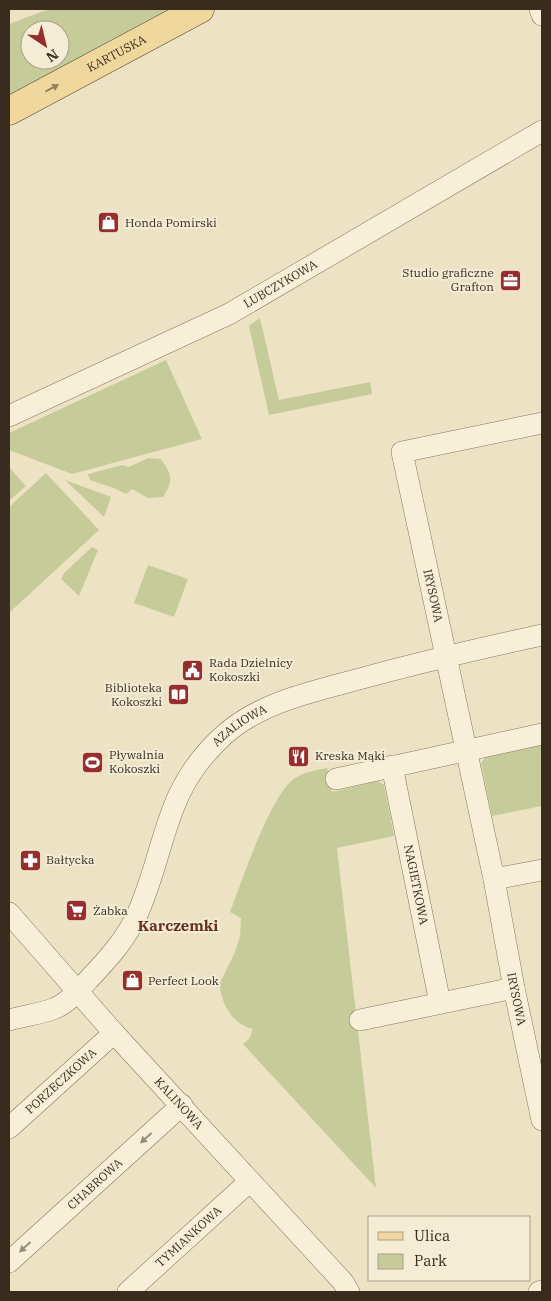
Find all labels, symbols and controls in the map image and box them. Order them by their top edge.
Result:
north arrow [20,20,70,70]
street label: KARTUSKA [84,31,149,75]
text: N [43,45,62,66]
one-way arrow [44,84,59,92]
shop icon: Honda Pomirski [97,211,121,235]
place label: Honda Pomirski [125,215,217,230]
street label: LUBCZYKOWA [241,256,320,311]
place label: Studio graficzne Grafton [402,265,494,294]
office icon: Studio graficzne Grafton [498,268,522,292]
street label: IRYSOWA [420,568,447,624]
place label: Rada Dzielnicy Kokoszki [209,655,293,684]
public building icon: Rada Dzielnicy Kokoszki [181,658,205,682]
place label: Biblioteka Kokoszki [105,680,162,709]
library icon: Biblioteka Kokoszki [166,683,190,707]
street label: AZALIOWA [209,701,270,749]
restaurant icon: Kreska Mąki [287,744,311,768]
place label: Pływalnia Kokoszki [109,747,165,776]
place label: Kreska Mąki [315,748,385,763]
sports icon: Pływalnia Kokoszki [81,750,105,774]
street label: NAGIETKOWA [401,843,432,927]
pharmacy icon: Bałtycka [18,848,42,872]
place label: Bałtycka [46,852,95,867]
supermarket icon: Żabka [65,899,89,923]
place label: Żabka [93,903,128,918]
district label: Karczemki [138,916,218,935]
shop icon: Perfect Look [120,969,144,993]
street label: IRYSOWA [504,971,530,1028]
place label: Perfect Look [148,973,219,988]
street label: PORZECZKOWA [22,1044,100,1117]
street label: KALINOWA [151,1074,207,1133]
one-way arrow [140,1132,152,1144]
street label: CHABROWA [64,1154,126,1213]
street label: TYMIANKOWA [152,1202,225,1270]
legend [368,1216,531,1281]
text: Ulica [414,1226,450,1245]
one-way arrow [20,1241,32,1253]
text: Park [414,1251,447,1270]

